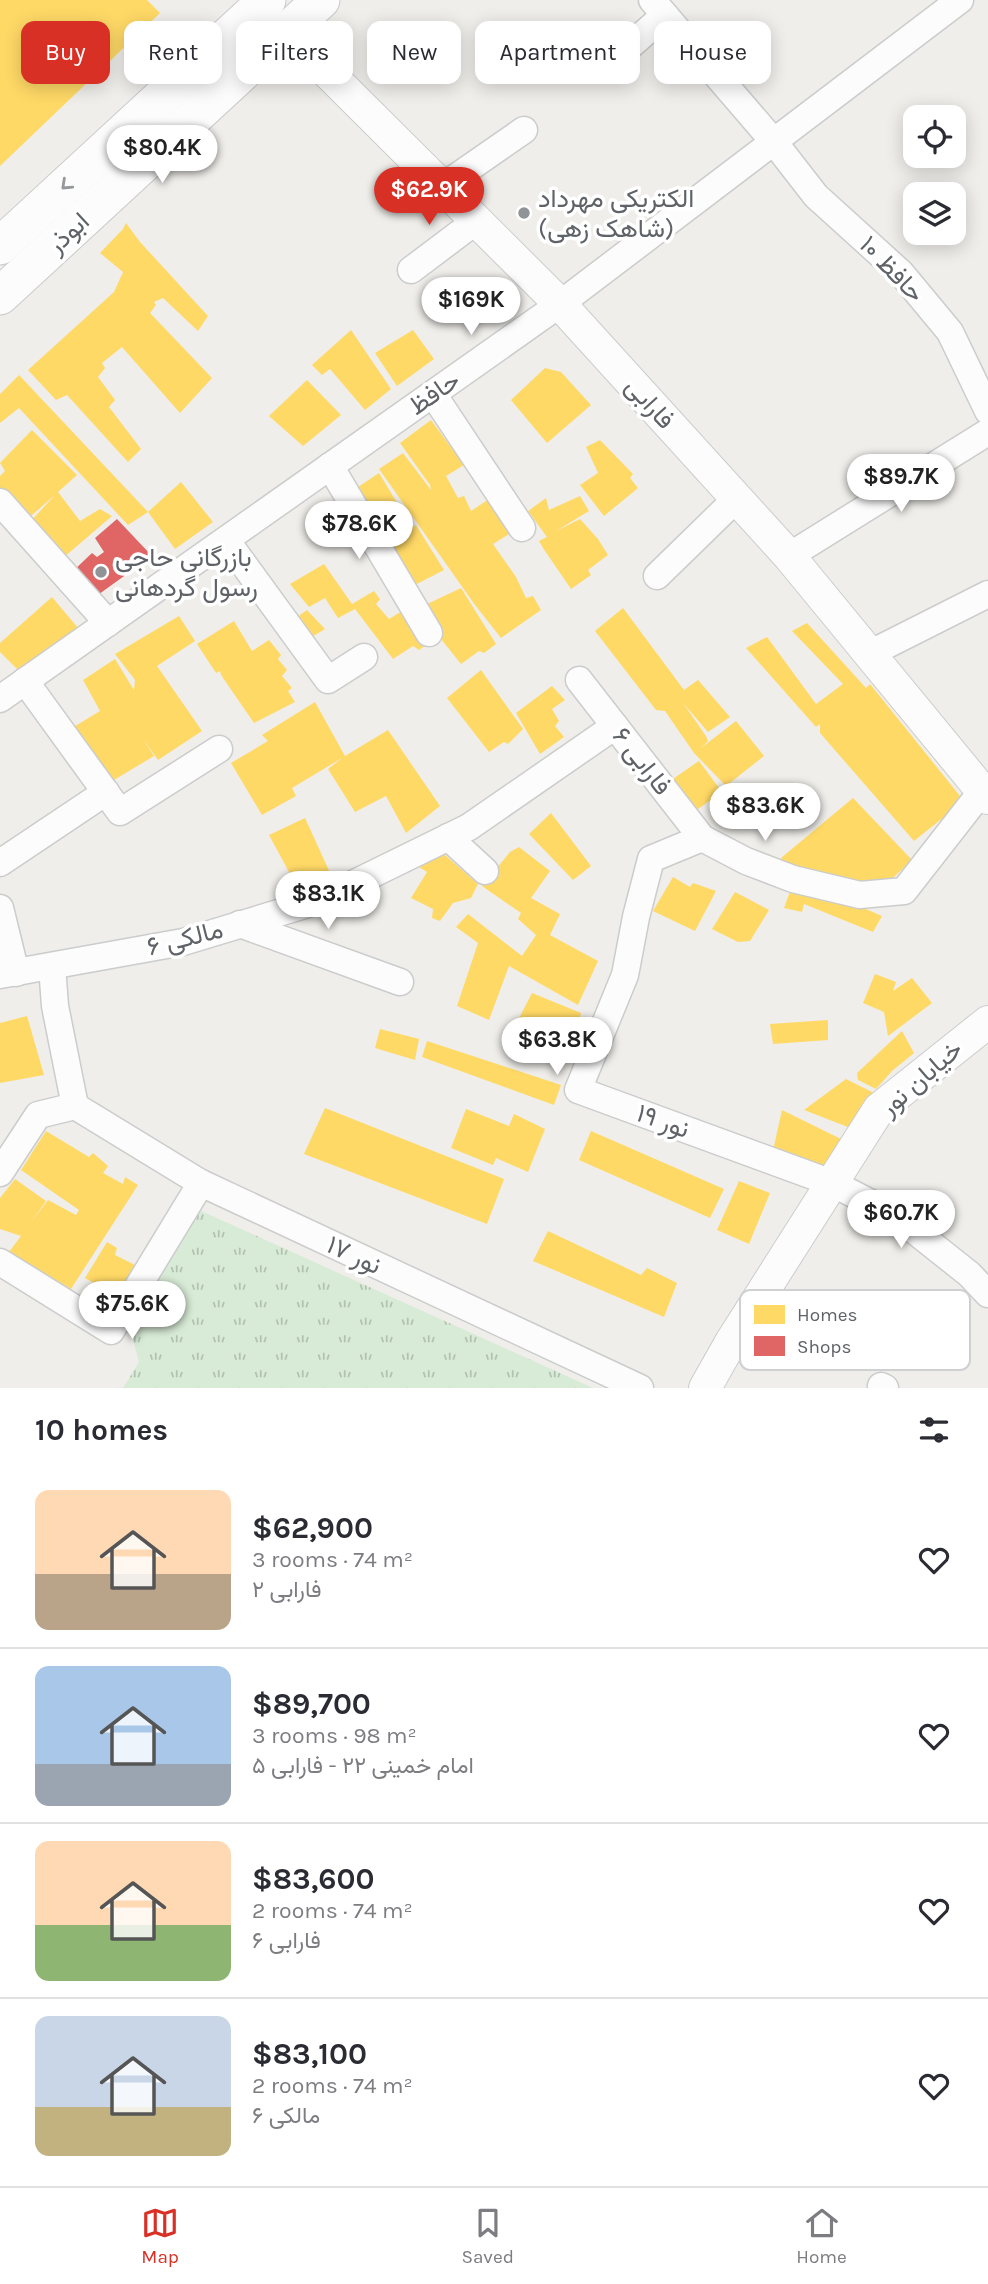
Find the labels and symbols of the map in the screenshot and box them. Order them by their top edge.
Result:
pin: $80.4K [105,125,219,185]
pin: $62.9K [372,168,486,227]
one-way arrow [61,177,74,190]
place label: الکتریکی مهرداد (شاهک زهی) [538,183,694,244]
marker: الکتریکی مهرداد (شاهک زهی) [516,205,532,221]
street label: ابوذر [40,206,96,261]
street label: حافظ ۱۰ [853,229,931,309]
pin: $169K [422,278,520,337]
street label: حافظ [402,364,466,422]
street label: فارابی [619,371,681,435]
pin: $89.7K [844,454,958,514]
pin: $78.6K [302,502,416,561]
place label: بازرگانی حاجی رسول گردهانی [115,542,258,603]
marker: بازرگانی حاجی رسول گردهانی [93,564,109,580]
street label: فارابی ۶ [606,721,678,801]
pin: $83.6K [708,784,822,843]
pin: $83.1K [271,872,385,931]
street label: مالکی ۶ [144,914,226,962]
pin: $63.8K [500,1018,614,1077]
street label: خیابان نور [872,1034,969,1123]
street label: نور ۱۹ [632,1097,694,1145]
pin: $60.7K [844,1190,958,1250]
street label: نور ۱۷ [322,1229,386,1281]
pin: $75.6K [75,1282,189,1341]
legend [740,1290,970,1370]
text: Homes [797,1304,858,1326]
text: Shops [797,1336,851,1358]

